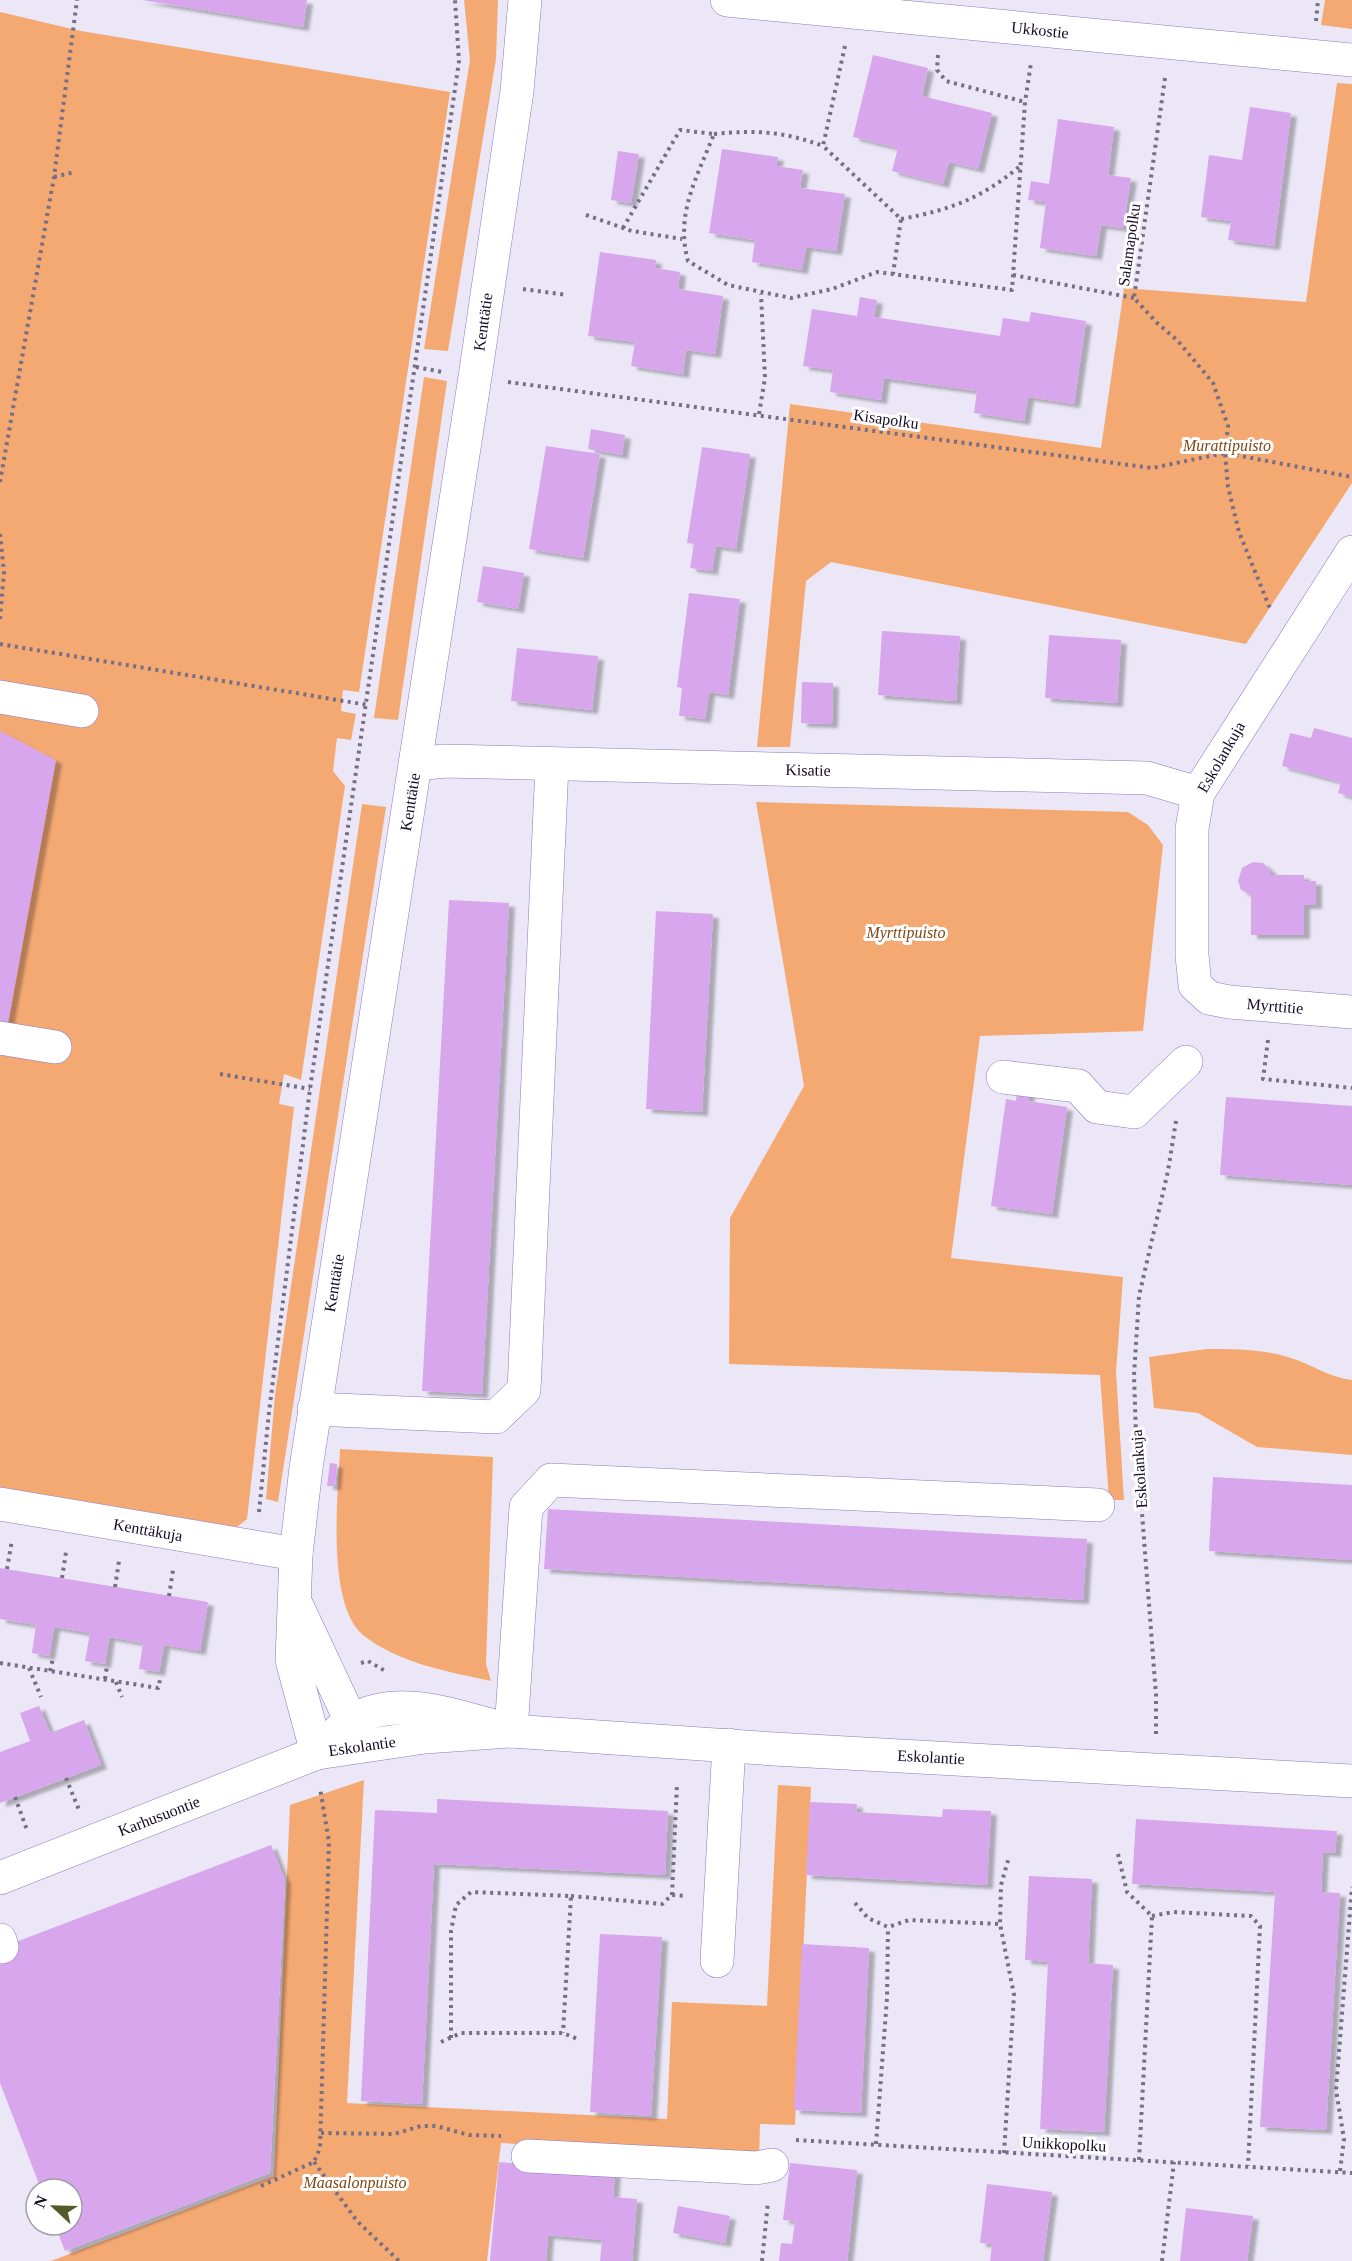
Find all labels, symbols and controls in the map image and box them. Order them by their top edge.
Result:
street label: Ukkostie [1010,19,1070,41]
street label: Salamapolku [1115,202,1144,288]
street label: Kenttätie [471,292,495,352]
street label: Kisapolku [852,406,920,433]
park label: Murattipuisto [1182,437,1271,455]
street label: Eskolankuja [1194,719,1249,796]
street label: Kisatie [785,761,831,779]
street label: Kenttätie [397,772,423,832]
park label: Myrttipuisto [865,924,946,942]
street label: Myrttitie [1246,995,1304,1018]
street label: Kenttätie [321,1253,347,1313]
street label: Eskolankuja [1128,1429,1151,1509]
street label: Kenttäkuja [112,1516,184,1545]
street label: Eskolantie [327,1733,397,1759]
street label: Eskolantie [897,1747,965,1767]
street label: Karhusuontie [116,1793,202,1839]
street label: Unikkopolku [1021,2133,1107,2156]
park label: Maasalonpuisto [302,2174,407,2192]
north arrow [24,2177,84,2237]
text: N [31,2193,51,2210]

